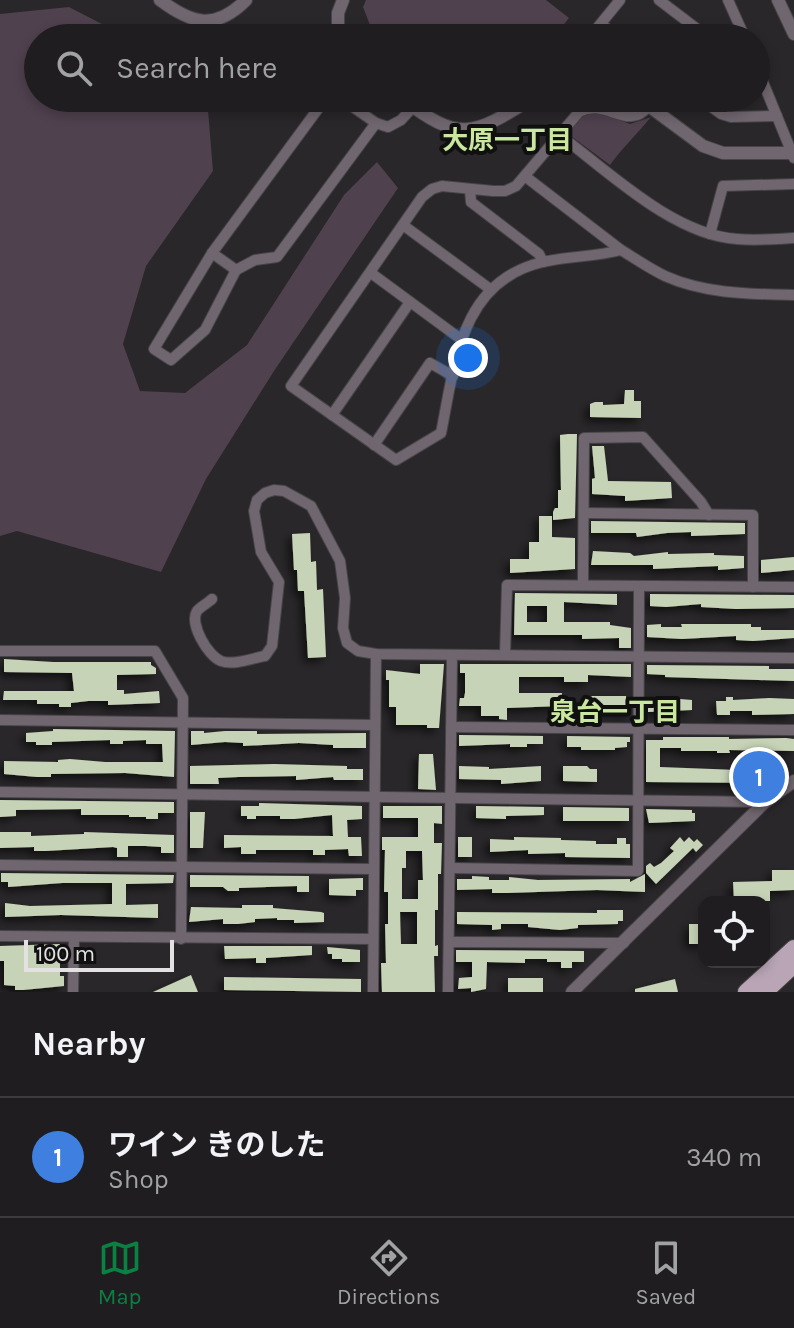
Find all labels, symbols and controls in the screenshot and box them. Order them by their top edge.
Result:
search box [24,24,770,112]
icon: search [52,46,96,90]
text: Search here [116,50,277,86]
district label: 大原一丁目 [442,125,572,156]
your location [448,338,488,378]
district label: 泉台一丁目 [550,697,680,728]
pin: 1 [733,747,785,807]
map controls [698,896,770,968]
button: locate [698,896,770,968]
scale bar [24,936,174,972]
text: 100 m [36,941,95,967]
text: Nearby [32,1024,146,1064]
text: ワイン きのした [108,1127,326,1163]
text: 1 [53,1142,63,1173]
text: 340 m [686,1142,762,1173]
text: Shop [108,1164,169,1195]
tab: Map [98,1236,142,1310]
tab: Directions [337,1236,440,1310]
tab: Saved [636,1236,696,1310]

